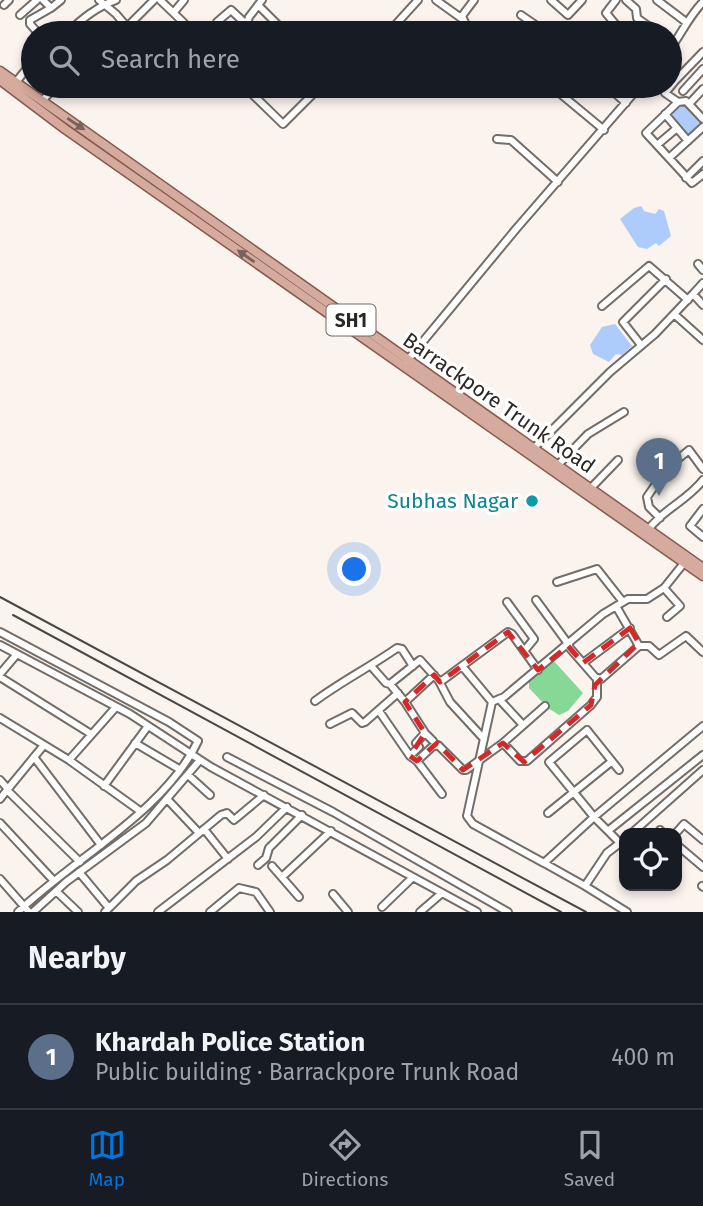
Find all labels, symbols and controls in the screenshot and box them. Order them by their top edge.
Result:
search box [21,21,682,98]
icon: search [45,41,83,79]
text: Search here [101,44,240,75]
one-way arrow [66,118,86,131]
one-way arrow [237,249,255,263]
road number: SH1 [326,304,376,336]
street label: Barrackpore Trunk Road [398,327,600,479]
pin: 1 [636,438,682,496]
place label: Subhas Nagar [387,488,518,514]
marker: Subhas Nagar [524,493,540,509]
your location [337,552,371,586]
map controls [619,828,682,891]
button: locate [619,828,682,891]
text: Nearby [28,940,126,976]
text: Khardah Police Station [95,1027,365,1058]
text: 1 [46,1043,56,1071]
text: 400 m [611,1043,675,1071]
text: Public building · Barrackpore Trunk Road [95,1058,519,1086]
tab: Map [88,1126,126,1191]
tab: Directions [301,1126,388,1191]
tab: Saved [564,1126,615,1191]

